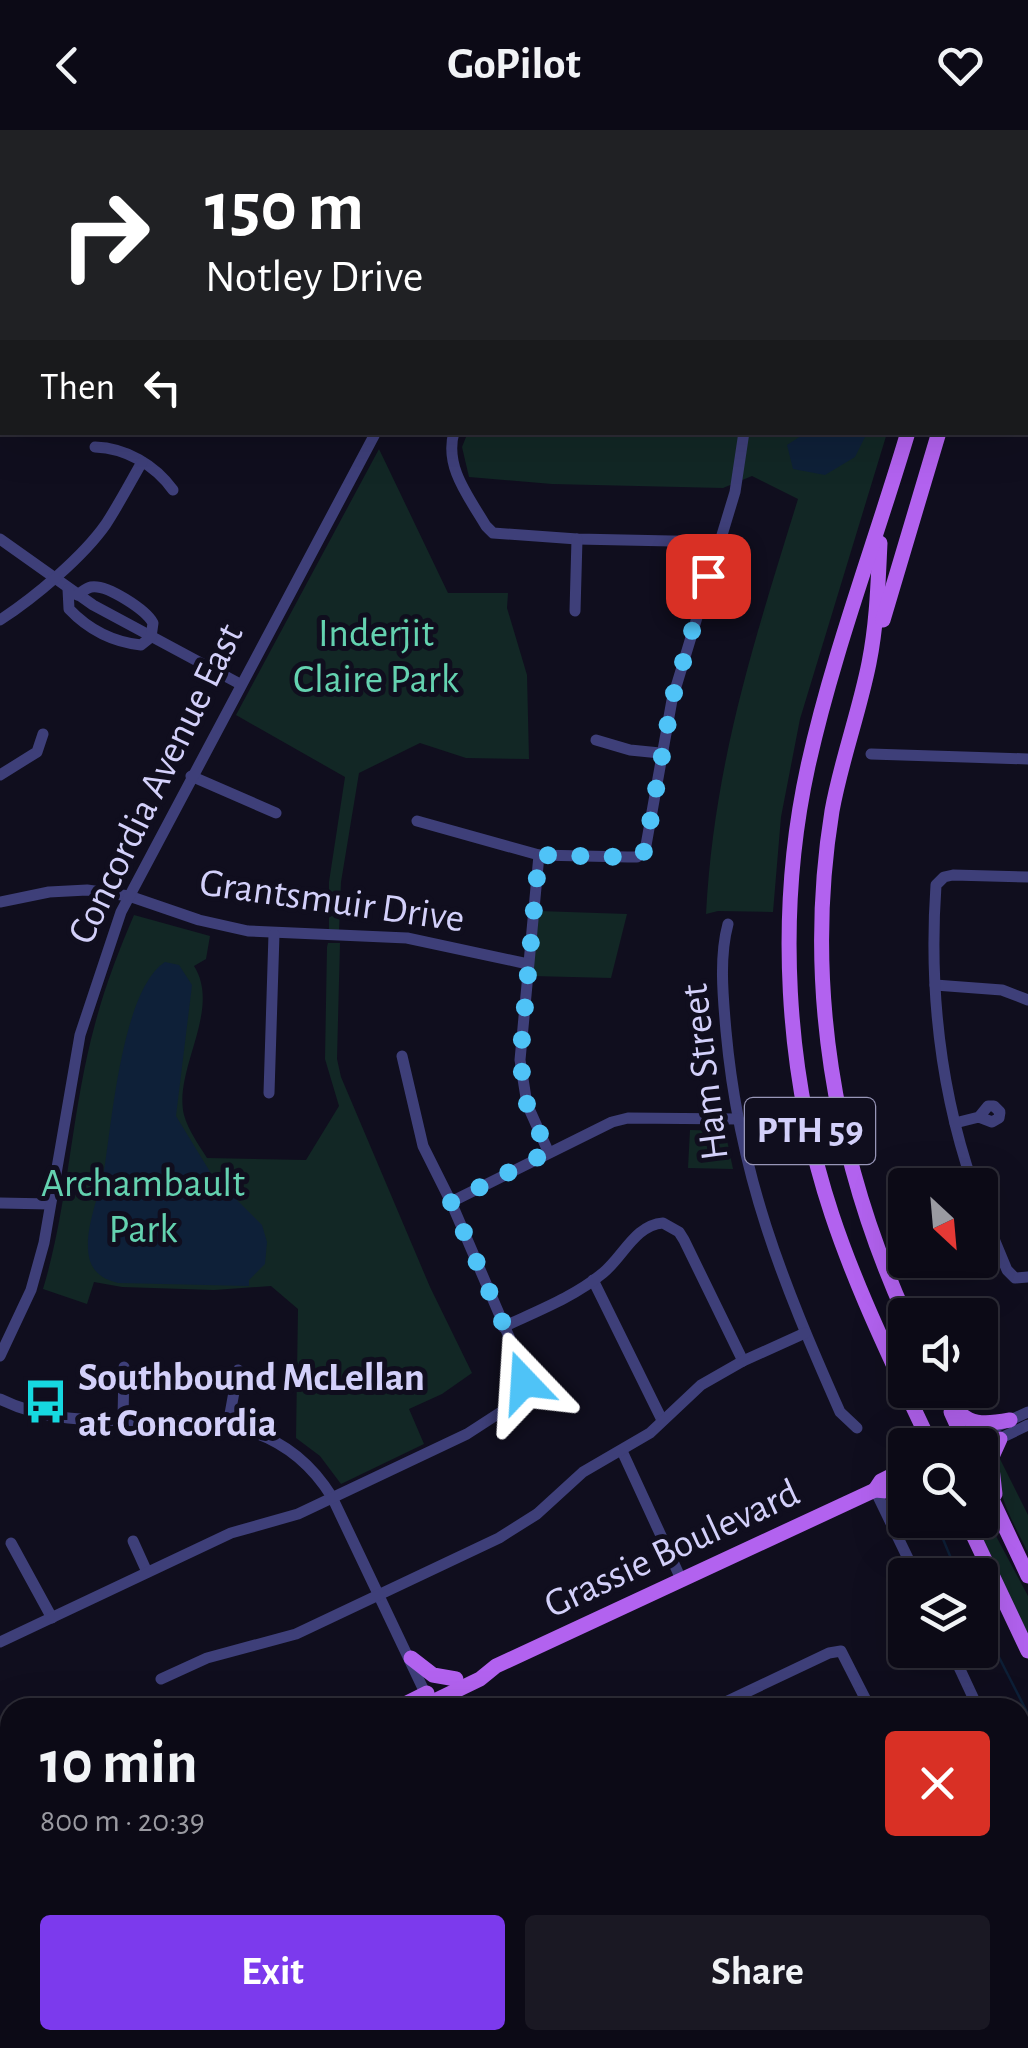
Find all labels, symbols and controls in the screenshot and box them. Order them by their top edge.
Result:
icon: back [40,38,95,93]
icon: heart [933,38,988,93]
text: GoPilot [447,42,581,87]
icon: right [40,170,170,300]
text: 150 m [205,173,364,243]
text: Notley Drive [205,255,423,300]
icon: left [135,360,190,415]
text: Then [40,369,115,407]
pin [666,534,751,619]
icon: arrive [681,549,736,604]
park label: Inderjit Claire Park [293,614,459,700]
street label: Concordia Avenue East [61,617,251,950]
street label: Grantsmuir Drive [197,863,467,939]
street label: Ham Street [674,981,736,1162]
road number: PTH 59 [745,1098,875,1164]
park label: Archambault Park [41,1164,245,1250]
north arrow [888,1168,998,1278]
map controls [888,1168,998,1668]
button: sound [888,1298,998,1408]
position arrow [472,1330,576,1434]
place label: Southbound McLellan at Concordia [78,1358,425,1444]
bus stop icon: Southbound McLellan at Concordia [21,1377,69,1425]
button: search [888,1428,998,1538]
street label: Grassie Boulevard [539,1473,805,1625]
button: layers [888,1558,998,1668]
button: close [885,1731,990,1836]
text: 10 min [40,1734,198,1794]
text: 800 m · 20:39 [40,1805,205,1837]
button: Exit [40,1915,505,2030]
button: Share [525,1915,990,2030]

